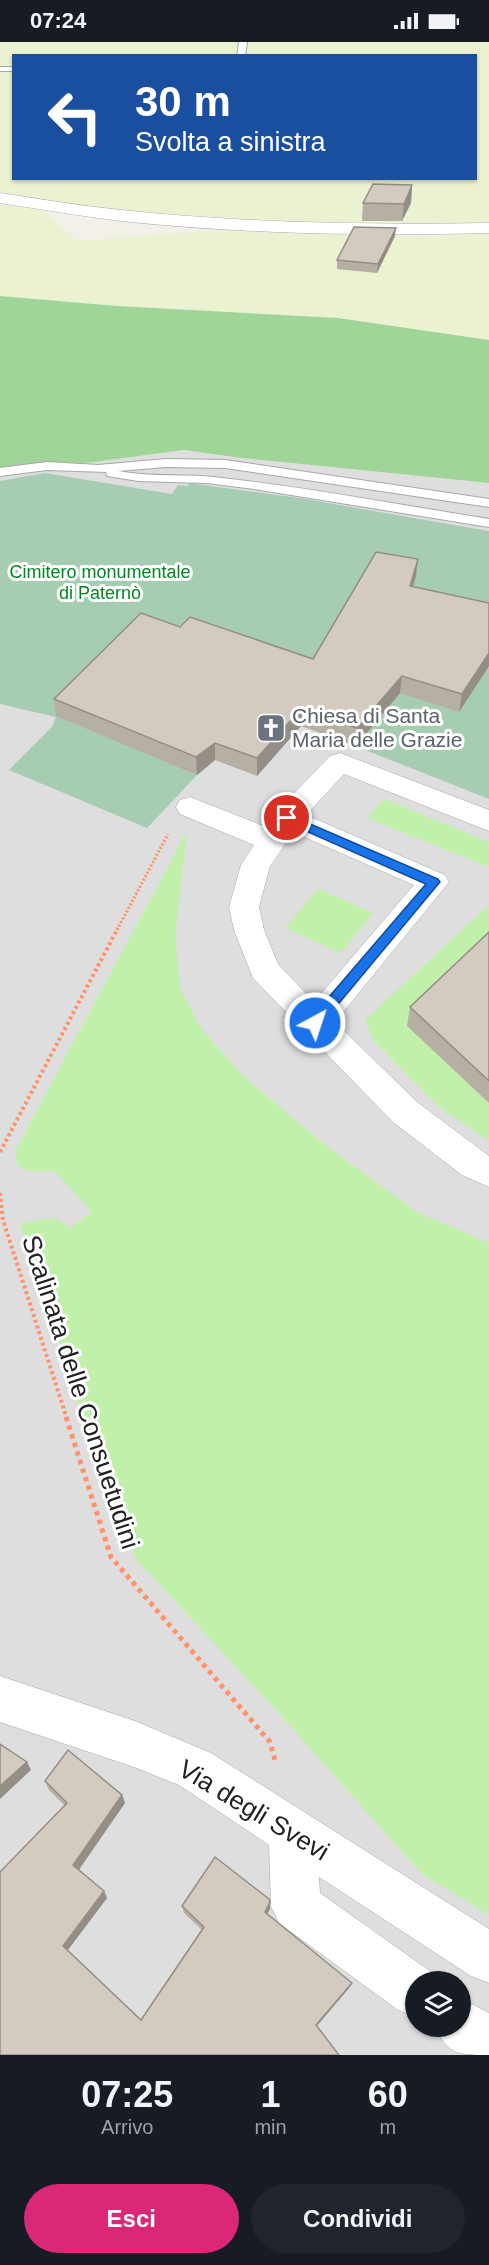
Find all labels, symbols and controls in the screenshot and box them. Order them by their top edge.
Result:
text: 07:24 [30,8,86,33]
icon: left [36,78,114,156]
text: 30 m [135,78,231,125]
text: Svolta a sinistra [135,127,326,157]
park label: Cimitero monumentale di Paternò [9,562,191,603]
place label: Chiesa di Santa Maria delle Grazie [292,704,462,751]
church icon: Chiesa di Santa Maria delle Grazie [255,712,287,744]
pin [261,792,312,843]
icon: arrive [270,801,303,834]
position arrow [283,991,347,1055]
street label: Scalinata delle Consuetudini [16,1231,146,1553]
street label: Via degli Svevi [173,1753,335,1867]
map controls [405,1971,471,2037]
button: layers [405,1971,471,2037]
text: 07:25 [81,2074,173,2115]
text: 1 [260,2074,281,2115]
text: 60 [368,2074,408,2115]
text: Arrivo [101,2116,153,2138]
text: min [254,2116,287,2138]
text: m [379,2116,396,2138]
button: Esci [24,2184,239,2253]
button: Condividi [251,2184,465,2253]

